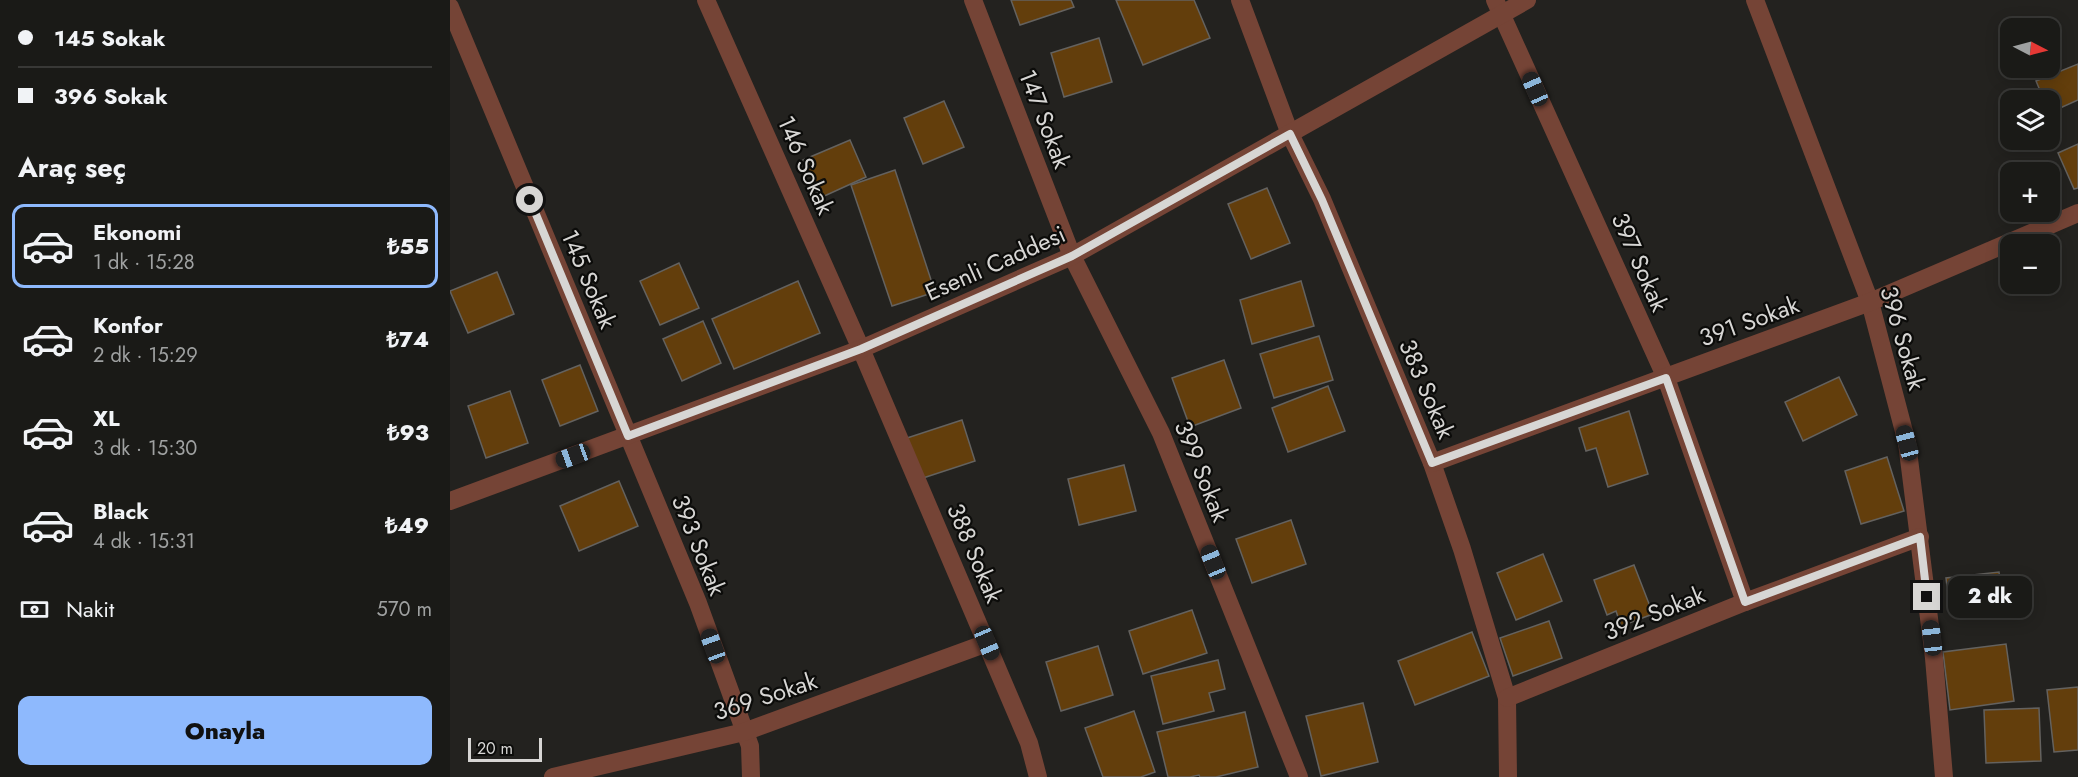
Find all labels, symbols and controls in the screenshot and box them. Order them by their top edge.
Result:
north arrow [2000,18,2060,78]
map controls [2000,18,2060,294]
text: 145 Sokak [54,22,165,54]
street label: 147 Sokak [1010,64,1080,174]
car [1519,69,1551,109]
text: 396 Sokak [54,80,168,112]
button: layers [2000,90,2060,150]
street label: 146 Sokak [769,110,843,220]
text: Araç seç [18,148,126,187]
button: + [2000,162,2060,222]
route start [516,186,543,213]
street label: 397 Sokak [1603,207,1678,317]
text: Ekonomi [93,216,181,248]
street label: Esenli Caddesi [919,216,1071,310]
icon: car [21,219,75,273]
street label: 145 Sokak [552,224,626,334]
text: ₺55 [387,230,429,262]
button: − [2000,234,2060,294]
text: 1 dk · 15:28 [93,248,195,277]
street label: 396 Sokak [1871,282,1935,395]
street label: 391 Sokak [1694,287,1804,355]
text: Konfor [93,309,163,341]
icon: car [21,312,75,366]
text: ₺74 [387,323,429,355]
street label: 383 Sokak [1390,334,1464,445]
text: 2 dk · 15:29 [93,341,198,370]
text: XL [93,402,120,434]
icon: car [21,405,75,459]
street label: 399 Sokak [1166,415,1238,528]
text: ₺93 [387,416,429,448]
car [1894,423,1920,463]
text: 3 dk · 15:30 [93,434,197,463]
car [553,441,593,471]
street label: 393 Sokak [663,489,735,601]
text: Black [93,495,149,527]
icon: car [21,498,75,552]
street label: 388 Sokak [938,498,1012,609]
text: ₺49 [385,509,429,541]
text: 4 dk · 15:31 [93,527,195,556]
car [1198,542,1228,582]
callout: 2 dk [1948,576,2032,618]
street label: 392 Sokak [1598,577,1710,649]
text: 2 dk [1968,582,2012,611]
route end [1913,583,1940,610]
icon: cash [18,593,51,626]
text: Nakit [66,593,114,625]
text: 570 m [377,595,432,624]
car [1921,619,1943,657]
car [972,623,1002,663]
car [698,626,728,666]
street label: 369 Sokak [709,663,822,729]
button: Onayla [18,696,432,765]
scale bar [468,735,542,762]
text: 20 m [477,737,513,760]

